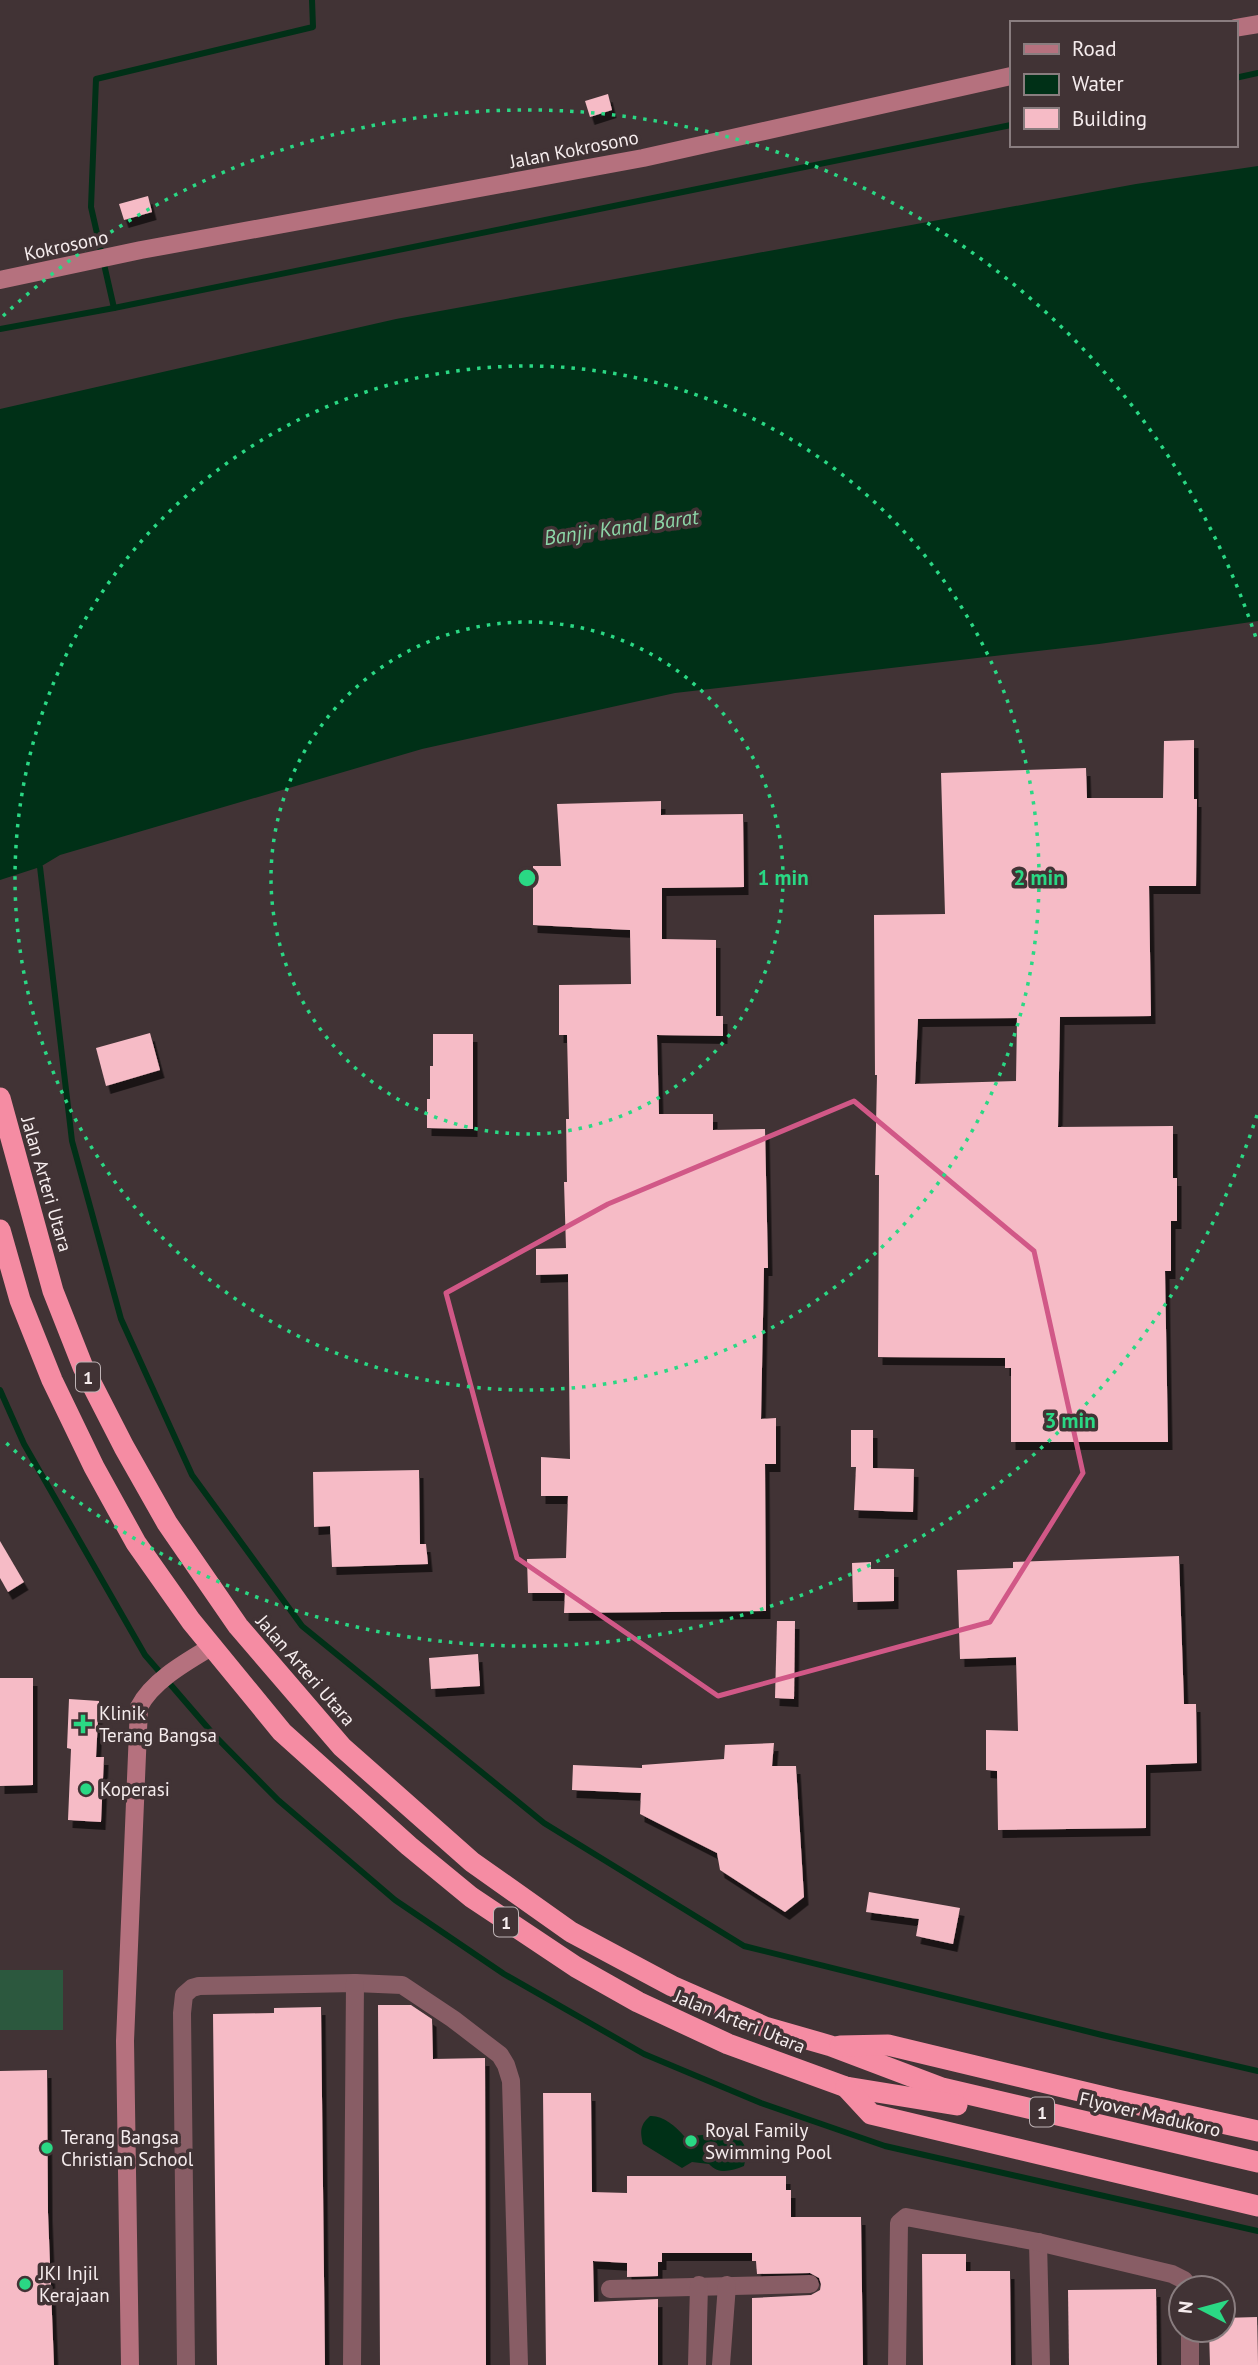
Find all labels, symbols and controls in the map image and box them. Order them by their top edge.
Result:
legend [1010,21,1237,147]
text: Road [1072,35,1116,62]
text: Water [1072,70,1124,97]
text: Building [1072,105,1147,132]
street label: Jalan Kokrosono [507,125,640,173]
street label: Kokrosono [22,224,110,266]
water label: Banjir Kanal Barat [542,503,701,551]
text: 1 min [757,864,809,891]
text: 2 min [1013,864,1065,891]
centre of rings [515,866,539,890]
street label: Jalan Arteri Utara [16,1113,78,1254]
road number: 1 [76,1362,100,1392]
text: 3 min [1044,1407,1096,1434]
street label: Jalan Arteri Utara [251,1609,361,1731]
place label: Klinik Terang Bangsa [99,1701,217,1747]
marker: Klinik Terang Bangsa [73,1714,93,1734]
place label: Koperasi [100,1777,170,1801]
marker: Koperasi [78,1781,94,1797]
road number: 1 [494,1908,518,1936]
street label: Jalan Arteri Utara [670,1983,809,2058]
street label: Flyover Madukoro [1077,2086,1223,2142]
road number: 1 [1030,2098,1054,2126]
place label: Royal Family Swimming Pool [705,2118,832,2164]
place label: Terang Bangsa Christian School [61,2125,194,2171]
marker: Royal Family Swimming Pool [683,2133,699,2149]
marker: Terang Bangsa Christian School [39,2140,55,2156]
place label: JKI Injil Kerajaan [38,2261,110,2307]
north arrow [1167,2274,1237,2344]
marker: JKI Injil Kerajaan [17,2276,33,2292]
text: N [1173,2300,1198,2315]

